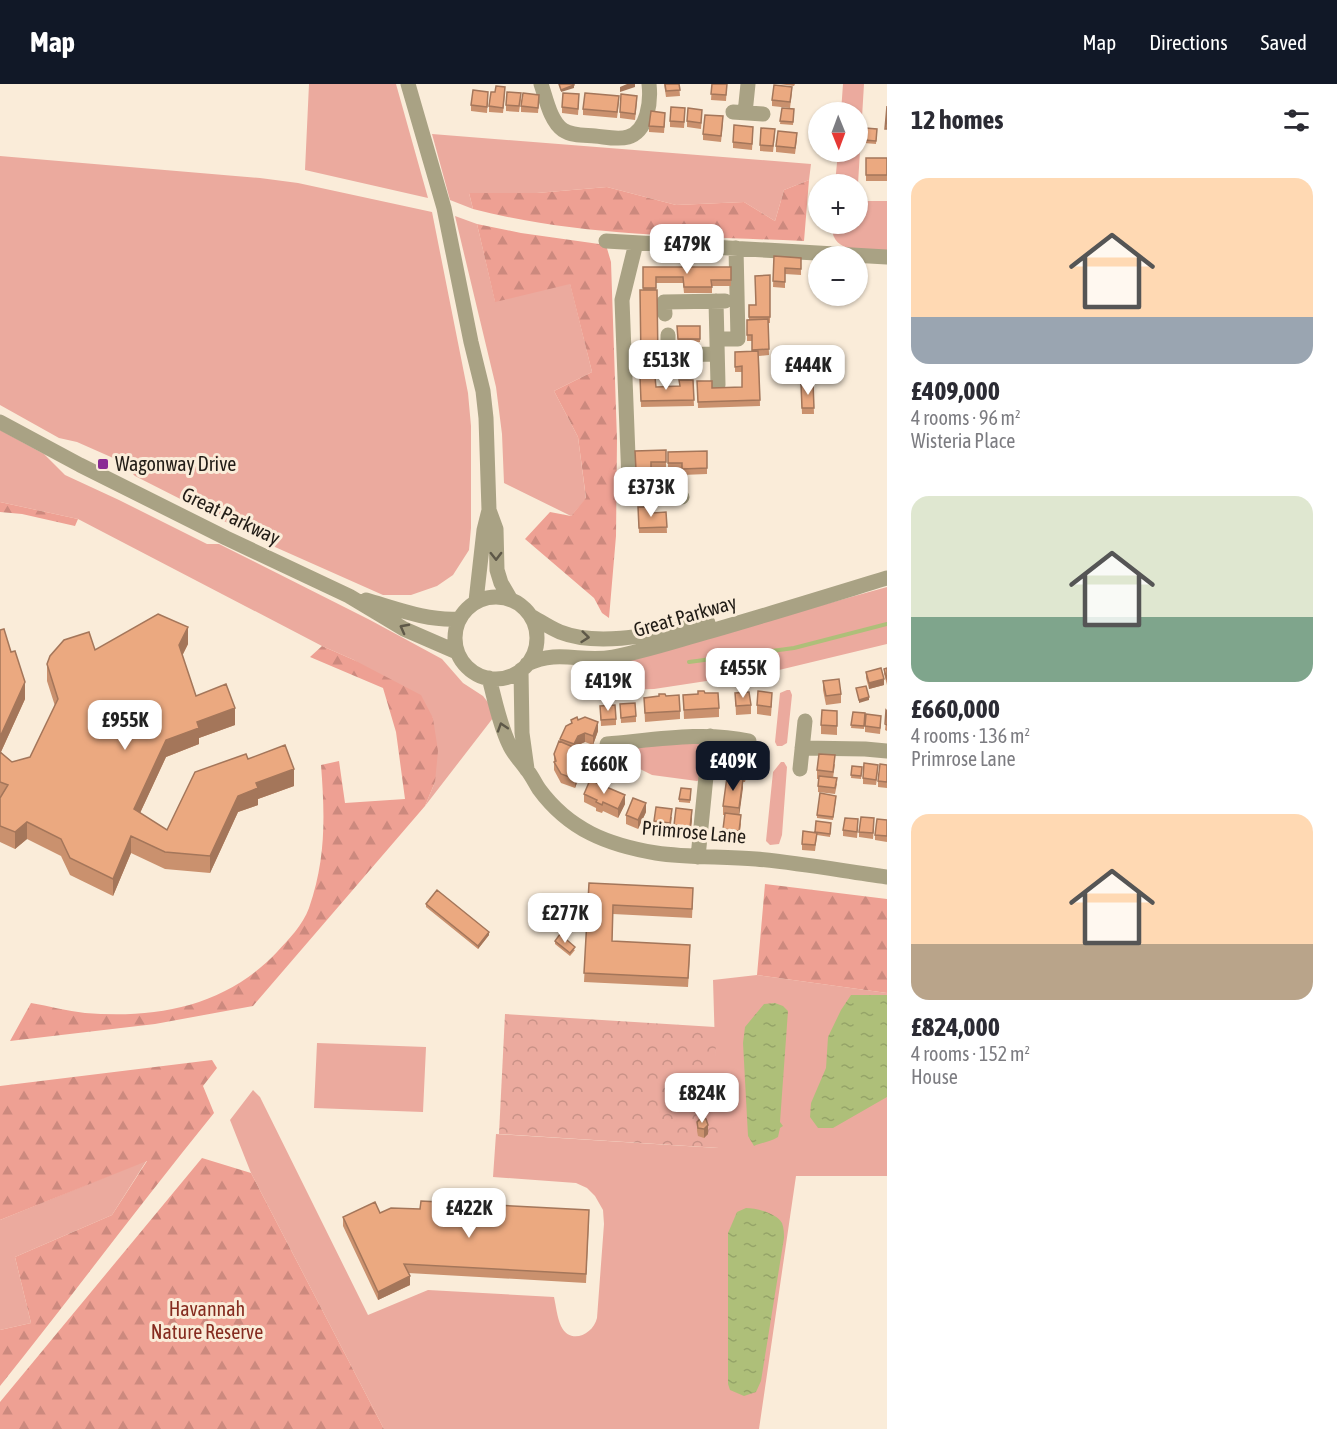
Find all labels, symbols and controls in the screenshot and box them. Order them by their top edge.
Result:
text: Map [30,26,75,58]
text: Map [1082,30,1116,54]
text: Directions [1149,30,1228,54]
text: Saved [1261,30,1307,54]
north arrow [808,102,868,162]
map controls [808,102,868,306]
icon: filters [1280,104,1313,137]
text: 12 homes [911,105,1004,135]
button: + [808,174,868,234]
icon: home [1058,217,1166,325]
pin: £479K [645,224,729,275]
text: £479K [664,232,710,255]
button: − [808,246,868,306]
pin: £513K [624,340,708,391]
pin: £444K [766,345,850,396]
text: £513K [643,348,689,371]
text: £444K [785,353,831,376]
text: £409,000 [911,376,1000,406]
text: 4 rooms · 96 m² [911,406,1021,429]
text: Wisteria Place [911,429,1015,452]
place label: Wagonway Drive [115,452,236,475]
marker: Wagonway Drive [96,457,110,471]
pin: £373K [609,467,693,518]
text: £373K [628,475,674,498]
street label: Great Parkway [179,482,284,549]
icon: home [1058,535,1166,643]
one-way arrow [490,552,503,561]
street label: Great Parkway [631,590,739,641]
one-way arrow [400,624,410,635]
one-way arrow [580,630,590,643]
pin: £455K [701,648,785,699]
text: £455K [720,656,766,679]
pin: £419K [566,661,650,712]
text: £419K [585,669,631,692]
text: £660,000 [911,694,1000,724]
pin: £955K [83,700,167,751]
text: £955K [102,708,148,731]
one-way arrow [497,722,510,732]
text: 4 rooms · 136 m² [911,724,1030,747]
pin: £409K [691,741,775,792]
pin: £660K [562,744,646,795]
text: Primrose Lane [911,747,1016,770]
text: £409K [710,749,756,772]
text: £660K [581,752,627,775]
street label: Primrose Lane [641,815,747,848]
icon: home [1058,853,1166,961]
pin: £277K [523,893,607,944]
text: £277K [542,901,588,924]
text: £824,000 [911,1012,1000,1042]
text: 4 rooms · 152 m² [911,1042,1030,1065]
text: House [911,1065,958,1088]
pin: £824K [660,1073,744,1124]
text: £824K [679,1081,725,1104]
pin: £422K [427,1188,511,1239]
text: £422K [446,1196,492,1219]
park label: Havannah Nature Reserve [151,1297,263,1343]

